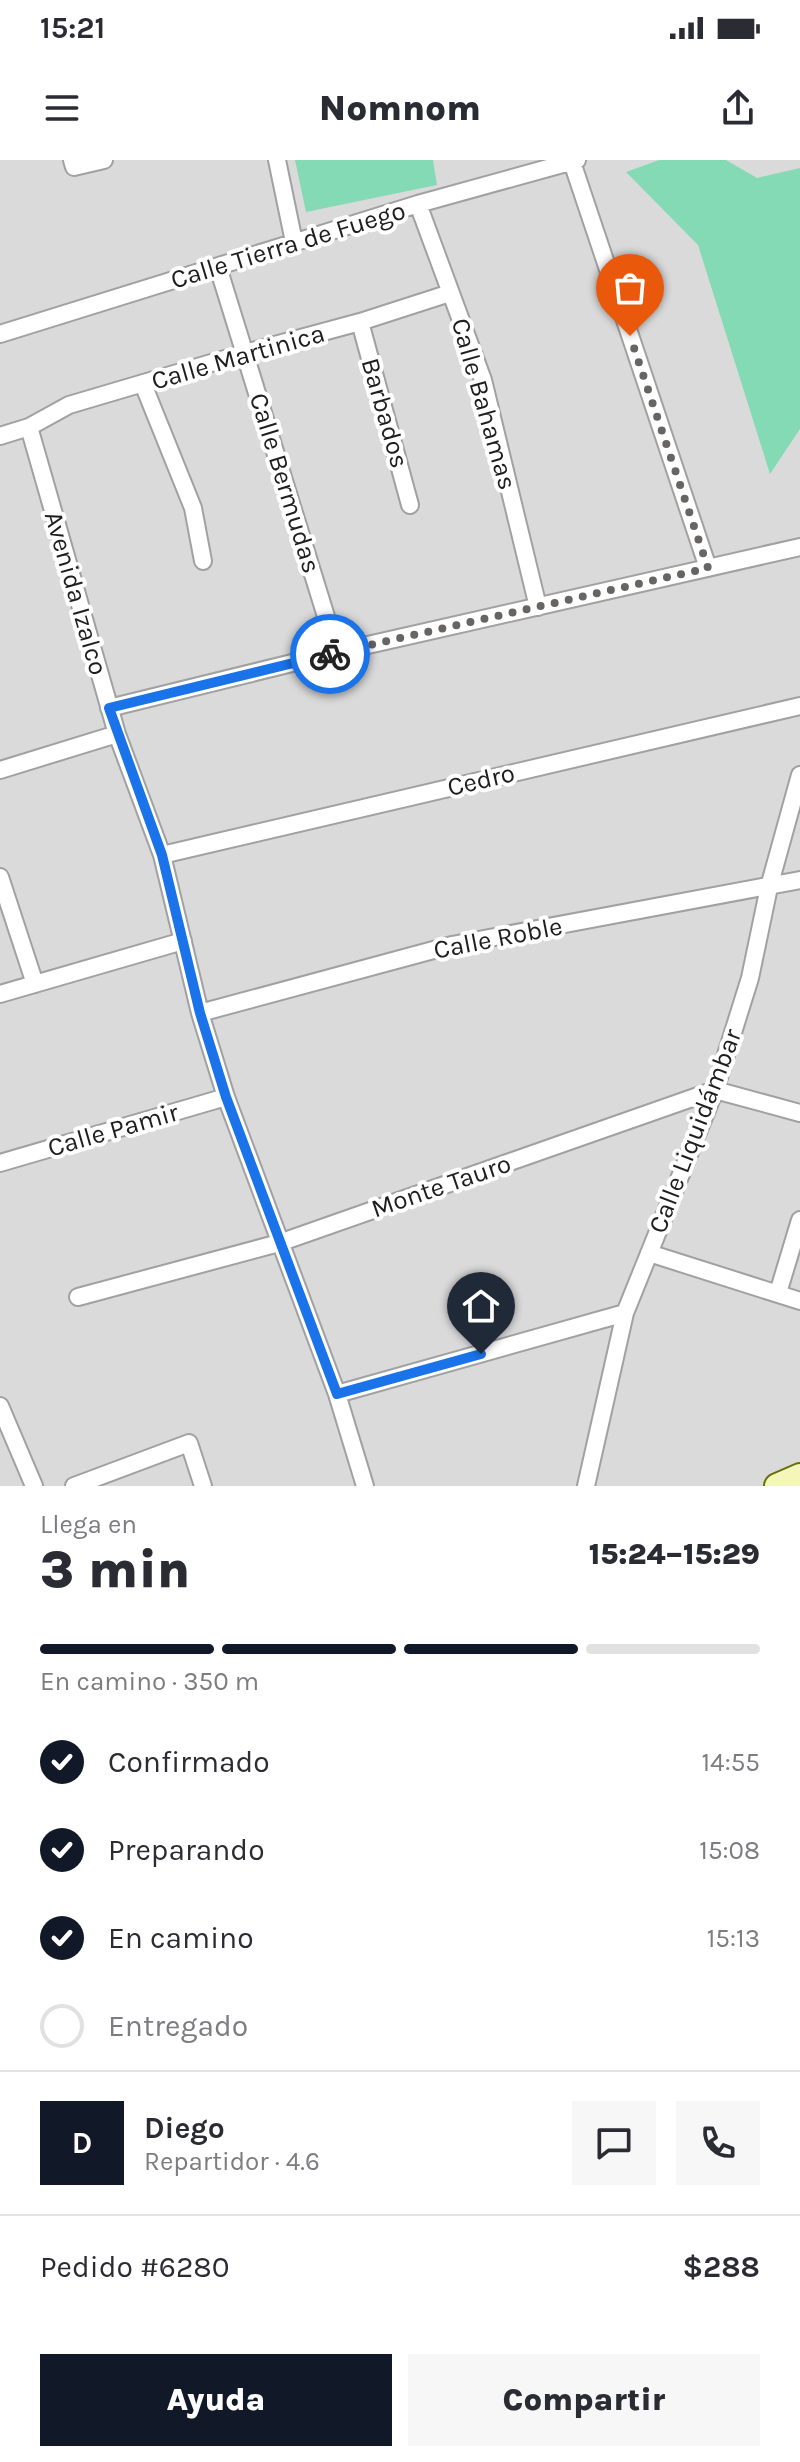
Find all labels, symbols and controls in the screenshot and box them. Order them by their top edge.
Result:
text: 15:21 [40,10,105,46]
icon: menu [40,86,84,130]
icon: share [716,86,760,130]
text: Nomnom [319,87,481,129]
street label: Calle Tierra de Fuego [167,195,409,295]
pin [596,254,664,336]
icon: bag [608,266,652,310]
street label: Calle Bahamas [445,315,523,493]
street label: Calle Martinica [148,317,328,397]
street label: Barbados [355,354,415,472]
street label: Calle Bermudas [243,389,327,577]
street label: Avenida Izalco [38,508,114,678]
courier [290,614,370,694]
icon: bike [308,632,352,676]
street label: Cedro [444,757,518,803]
street label: Calle Roble [431,910,565,966]
street label: Calle Liquidámbar [642,1024,748,1237]
street label: Calle Pamir [44,1096,182,1163]
street label: Monte Tauro [367,1148,515,1224]
pin [447,1272,515,1354]
icon: home [459,1284,503,1328]
text: Llega en [40,1509,137,1540]
text: 15:24–15:29 [589,1536,760,1572]
text: 3 min [40,1539,190,1600]
text: En camino · 350 m [40,1666,259,1697]
icon: check [40,1740,84,1784]
text: Confirmado [108,1744,270,1780]
text: 14:55 [702,1747,760,1778]
icon: check [40,1828,84,1872]
text: Preparando [108,1832,265,1868]
text: 15:08 [699,1835,760,1866]
icon: check [40,1916,84,1960]
text: En camino [108,1920,254,1956]
text: 15:13 [707,1923,760,1954]
text: Entregado [108,2008,248,2044]
button: chat [572,2101,656,2185]
button: phone [676,2101,760,2185]
text: Diego [144,2110,225,2146]
text: D [72,2125,92,2161]
text: Repartidor · 4.6 [144,2146,320,2177]
text: Pedido #6280 [40,2249,230,2285]
text: $288 [682,2249,760,2285]
button: Ayuda [40,2354,392,2446]
button: Compartir [408,2354,760,2446]

